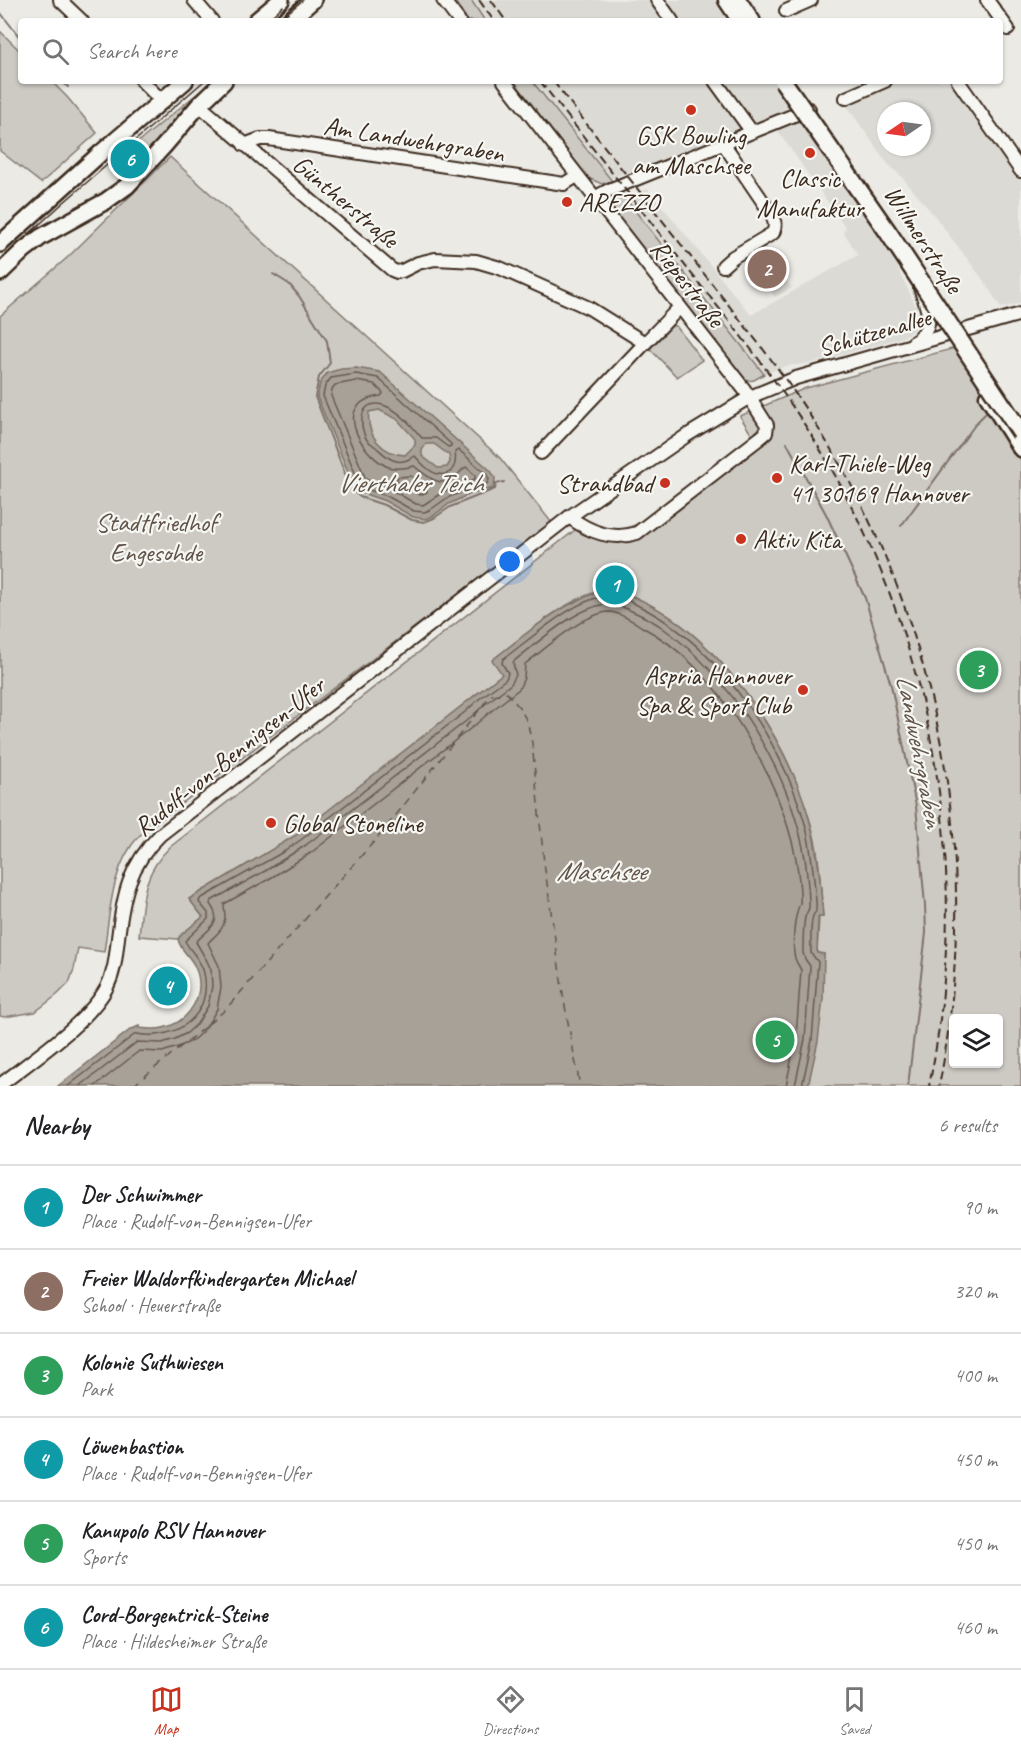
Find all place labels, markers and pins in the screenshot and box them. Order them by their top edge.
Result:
marker: GSK Bowling am Maschsee [684,103,698,117]
place label: GSK Bowling am Maschsee [632,119,752,182]
pin: 6 [110,136,150,182]
marker: Classic Manufaktur [803,146,817,160]
place label: Classic Manufaktur [757,162,865,225]
place label: AREZZO [579,186,662,219]
marker: AREZZO [560,195,574,209]
pin: 2 [748,246,786,292]
place label: Karl-Thiele-Weg 41 30169 Hannover [789,447,971,510]
place label: Strandbad [557,467,657,500]
marker: Karl-Thiele-Weg 41 30169 Hannover [770,471,784,485]
marker: Strandbad [658,476,672,490]
place label: Aktiv Kita [753,523,843,556]
marker: Aktiv Kita [734,532,748,546]
pin: 1 [596,562,634,608]
pin: 3 [960,648,998,692]
place label: Aspria Hannover Spa & Sport Club [636,659,794,722]
marker: Aspria Hannover Spa & Sport Club [796,683,810,697]
place label: Global Stoneline [283,807,424,840]
marker: Global Stoneline [264,816,278,830]
pin: 4 [148,964,188,1008]
pin: 5 [756,1018,794,1062]

